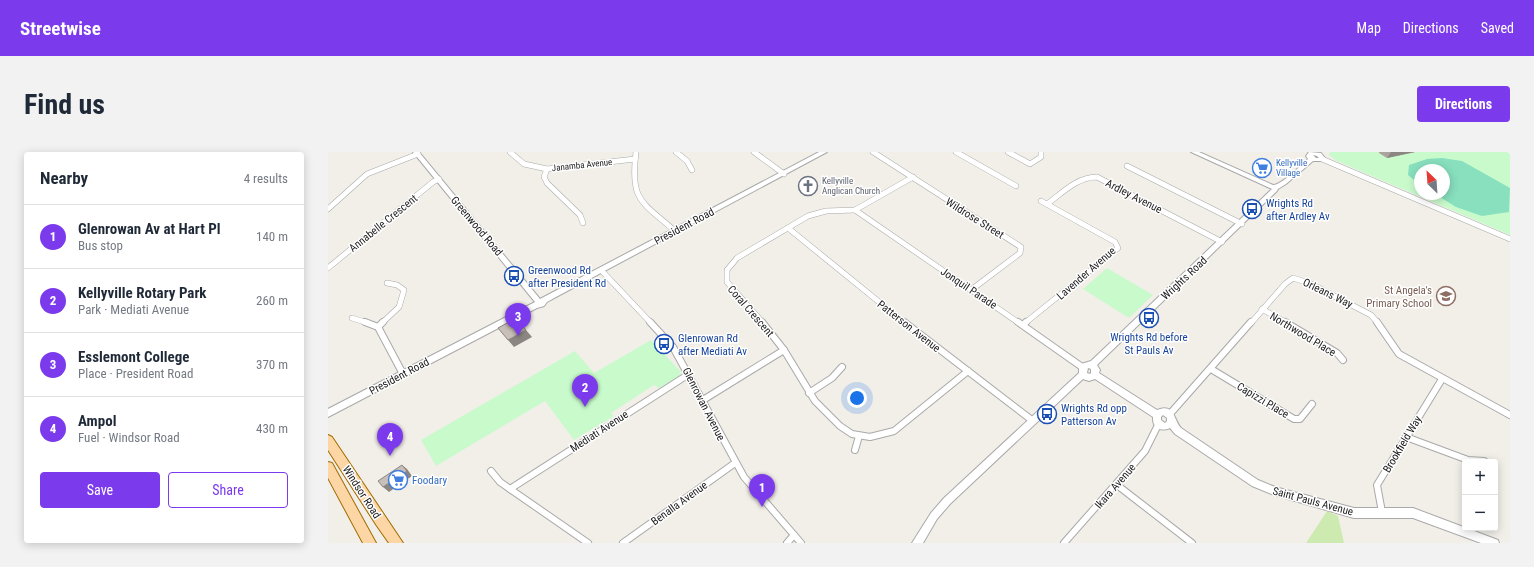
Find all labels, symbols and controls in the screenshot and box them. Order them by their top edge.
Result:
text: Streetwise [20,17,101,40]
text: Map [1357,20,1381,36]
text: Directions [1403,20,1459,36]
text: Saved [1481,20,1514,36]
button: Directions [1417,86,1510,122]
text: Find us [24,88,105,121]
street label: Janamba Avenue [551,157,613,173]
supermarket icon: Kellyville Village [1251,157,1273,179]
place label: Kellyville Village [1276,158,1307,178]
north arrow [1414,164,1450,200]
text: Nearby [40,168,88,188]
text: 4 results [244,171,288,186]
church icon: Kellyville Anglican Church [797,175,819,197]
place label: Kellyville Anglican Church [822,176,880,196]
street label: Ardley Avenue [1103,177,1164,216]
street label: Annabelle Crescent [347,192,420,255]
street label: Greenwood Road [448,194,505,259]
street label: Wildrose Street [943,195,1006,241]
place label: Wrights Rd after Ardley Av [1266,197,1330,223]
bus stop icon: Wrights Rd after Ardley Av [1241,198,1263,220]
street label: President Road [652,205,716,248]
text: Glenrowan Av at Hart Pl [78,220,221,238]
text: 1 [50,229,56,244]
text: 140 m [256,229,288,244]
text: Bus stop [78,238,123,253]
street label: Lavender Avenue [1054,244,1118,302]
street label: Wrights Road [1159,254,1210,303]
place label: Greenwood Rd after President Rd [528,264,606,290]
bus stop icon: Greenwood Rd after President Rd [503,265,525,287]
street label: Jonquil Parade [938,265,999,312]
street label: Orleans Way [1301,276,1355,311]
street label: Coral Crescent [725,283,776,340]
text: Kellyville Rotary Park [78,284,207,302]
place label: St Angela's Primary School [1366,284,1432,310]
school or university icon: St Angela's Primary School [1435,285,1457,307]
text: 2 [50,293,56,308]
text: 260 m [256,293,288,308]
street label: Patterson Avenue [875,298,943,355]
text: Park · Mediati Avenue [78,302,189,317]
pin: 3 [505,303,531,336]
bus stop icon: Wrights Rd before St Pauls Av [1138,307,1160,329]
street label: Northwood Place [1267,310,1338,359]
place label: Wrights Rd before St Pauls Av [1110,331,1188,357]
place label: Glenrowan Rd after Mediati Av [678,332,747,358]
bus stop icon: Glenrowan Rd after Mediati Av [653,333,675,355]
text: Esslemont College [78,348,189,366]
street label: President Road [367,355,431,398]
text: 3 [50,357,56,372]
text: 370 m [256,357,288,372]
text: Place · President Road [78,366,193,381]
street label: Glenrowan Avenue [680,366,728,443]
pin: 2 [572,374,598,407]
street label: Capizzi Place [1234,380,1291,421]
your location [847,388,867,408]
place label: Wrights Rd opp Patterson Av [1061,402,1127,428]
bus stop icon: Wrights Rd opp Patterson Av [1036,403,1058,425]
street label: Mediati Avenue [568,408,631,455]
text: Ampol [78,412,116,430]
street label: Brookfield Way [1380,413,1425,475]
text: 4 [50,421,56,436]
text: 430 m [256,421,288,436]
pin: 4 [377,423,403,456]
text: Fuel · Windsor Road [78,430,180,445]
map controls [1462,459,1498,531]
button: + [1462,459,1498,495]
street label: Ikara Avenue [1092,461,1139,512]
street label: Windsor Road [340,463,383,521]
supermarket icon: Foodary [387,469,409,491]
button: Save [40,472,160,508]
button: Share [168,472,288,508]
place label: Foodary [412,474,447,487]
pin: 1 [749,474,775,507]
street label: Benalla Avenue [649,479,710,528]
street label: Saint Pauls Avenue [1271,484,1355,518]
button: − [1462,495,1498,531]

